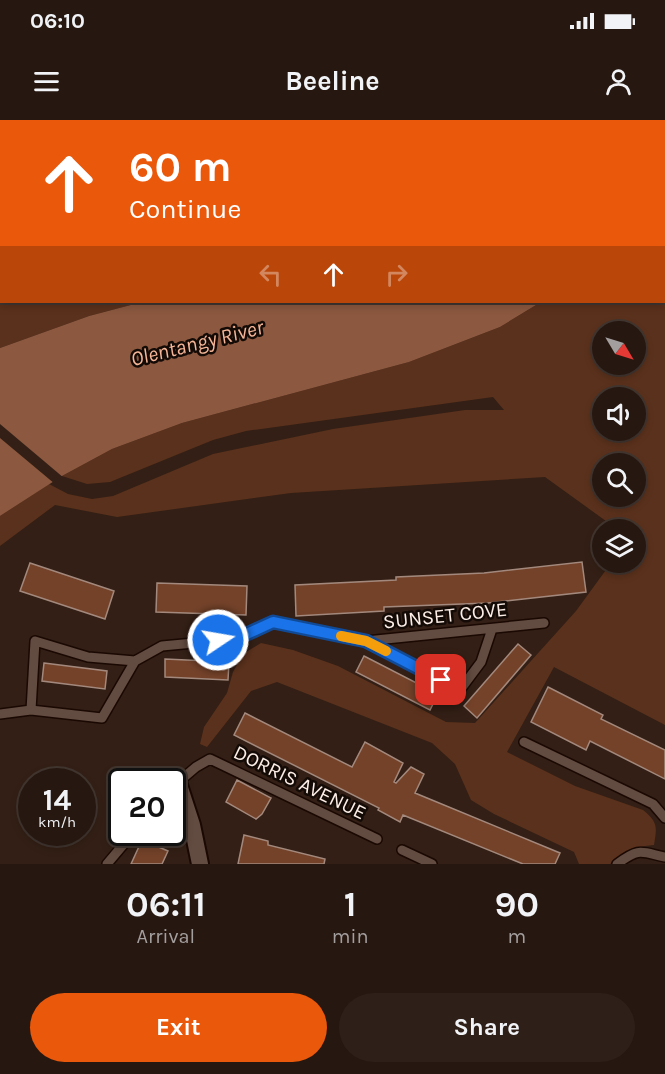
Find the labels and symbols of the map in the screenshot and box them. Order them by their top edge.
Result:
water label: Olentangy River [128,315,267,371]
north arrow [592,321,646,375]
street label: SUNSET COVE [382,598,508,633]
position arrow [186,608,250,672]
pin [415,654,466,705]
street label: DORRIS AVENUE [230,740,370,824]
speed limit sign: 20 [108,768,186,846]

